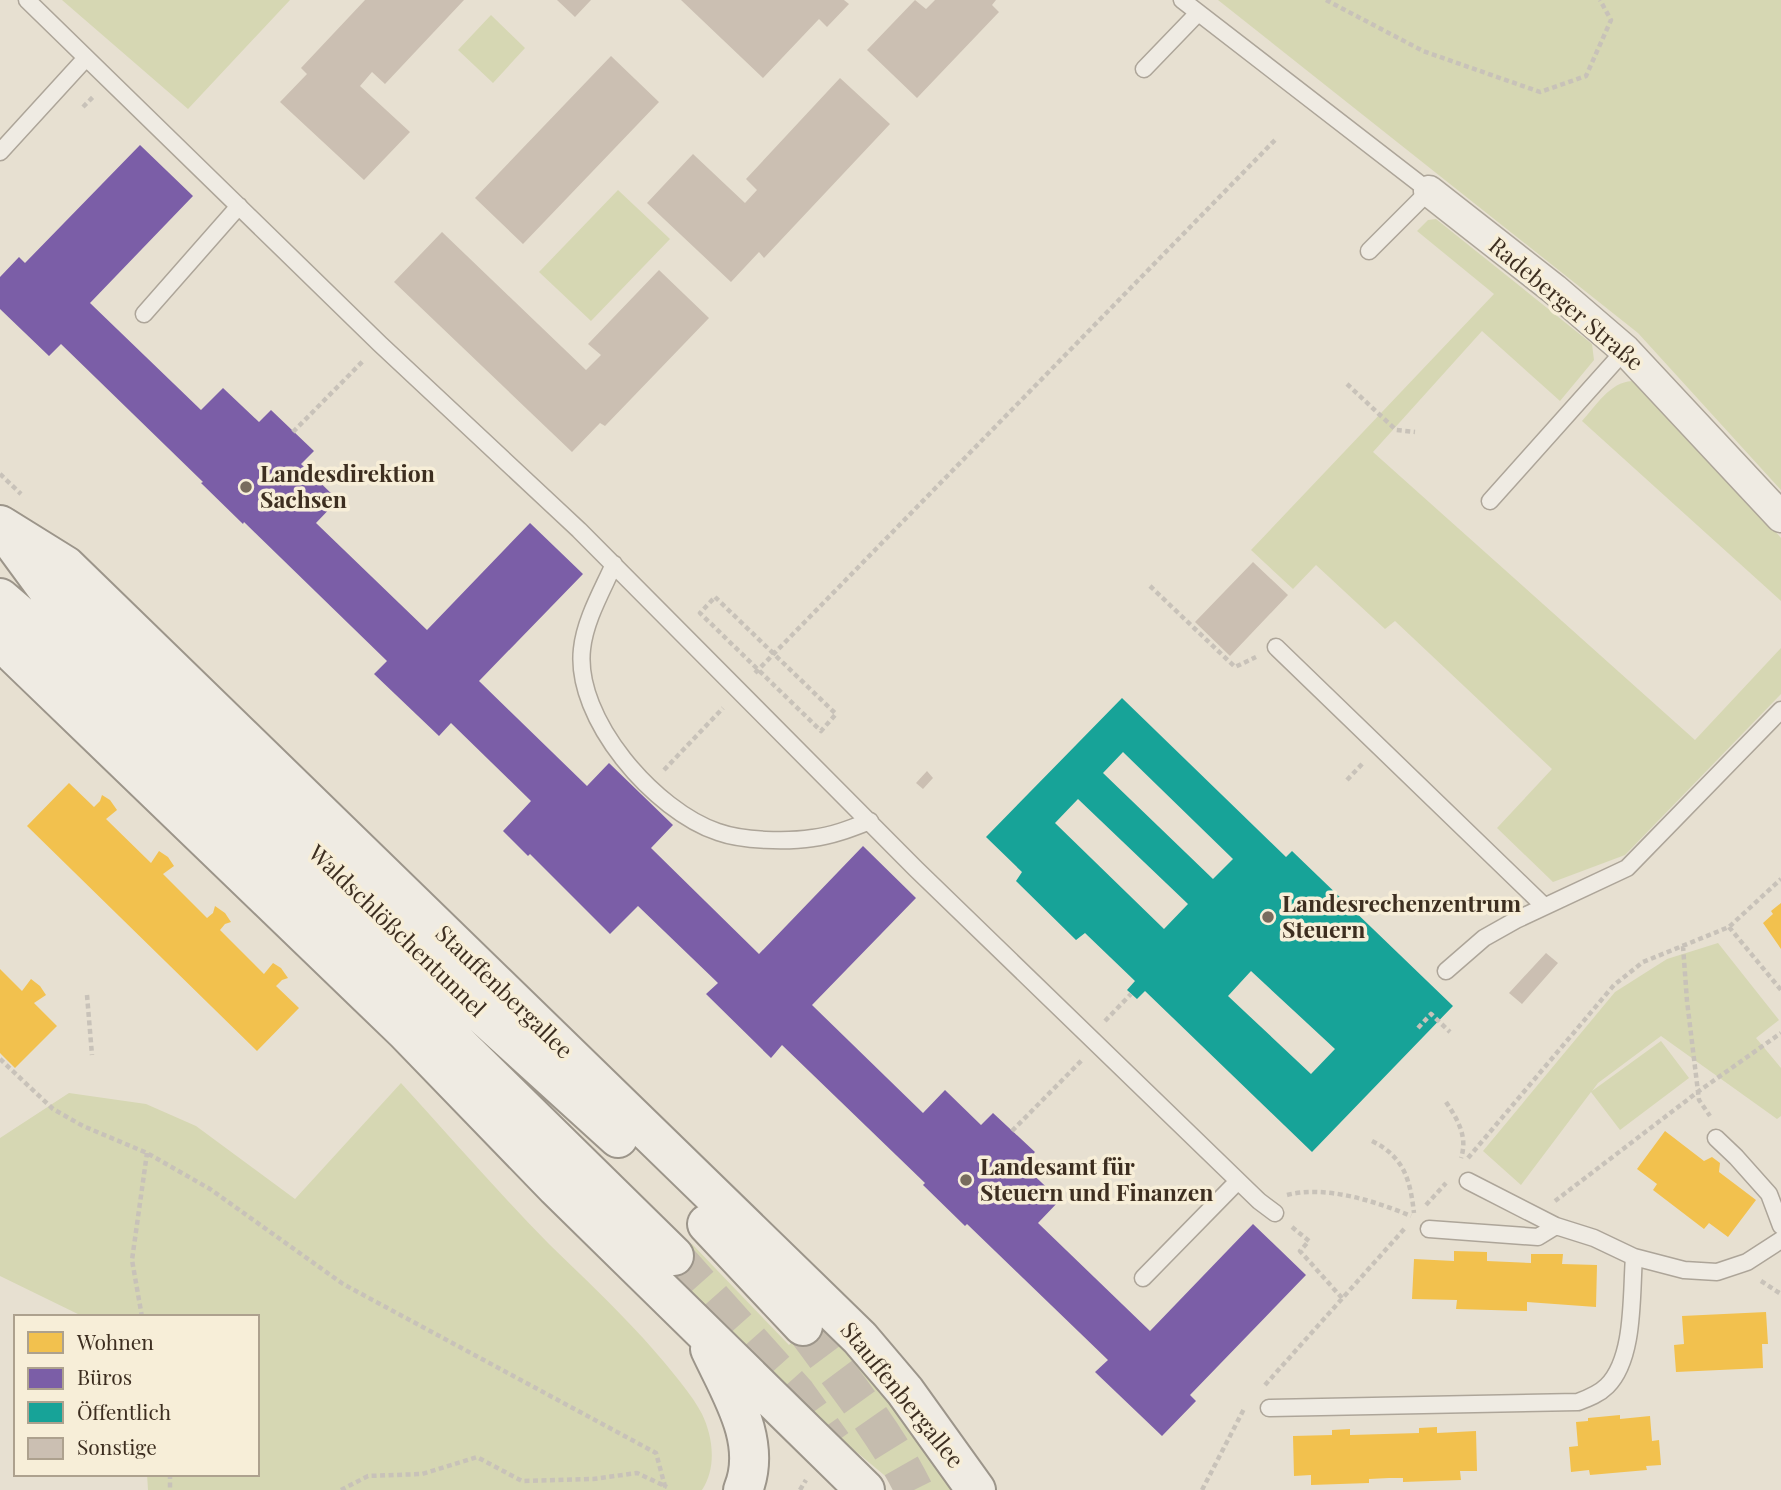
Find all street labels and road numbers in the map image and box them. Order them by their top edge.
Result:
street label: Radeberger Straße [1483,229,1651,377]
street label: Waldschlößchentunnel [302,836,494,1023]
street label: Stauffenbergallee [430,917,580,1065]
street label: Stauffenbergallee [835,1314,972,1474]

